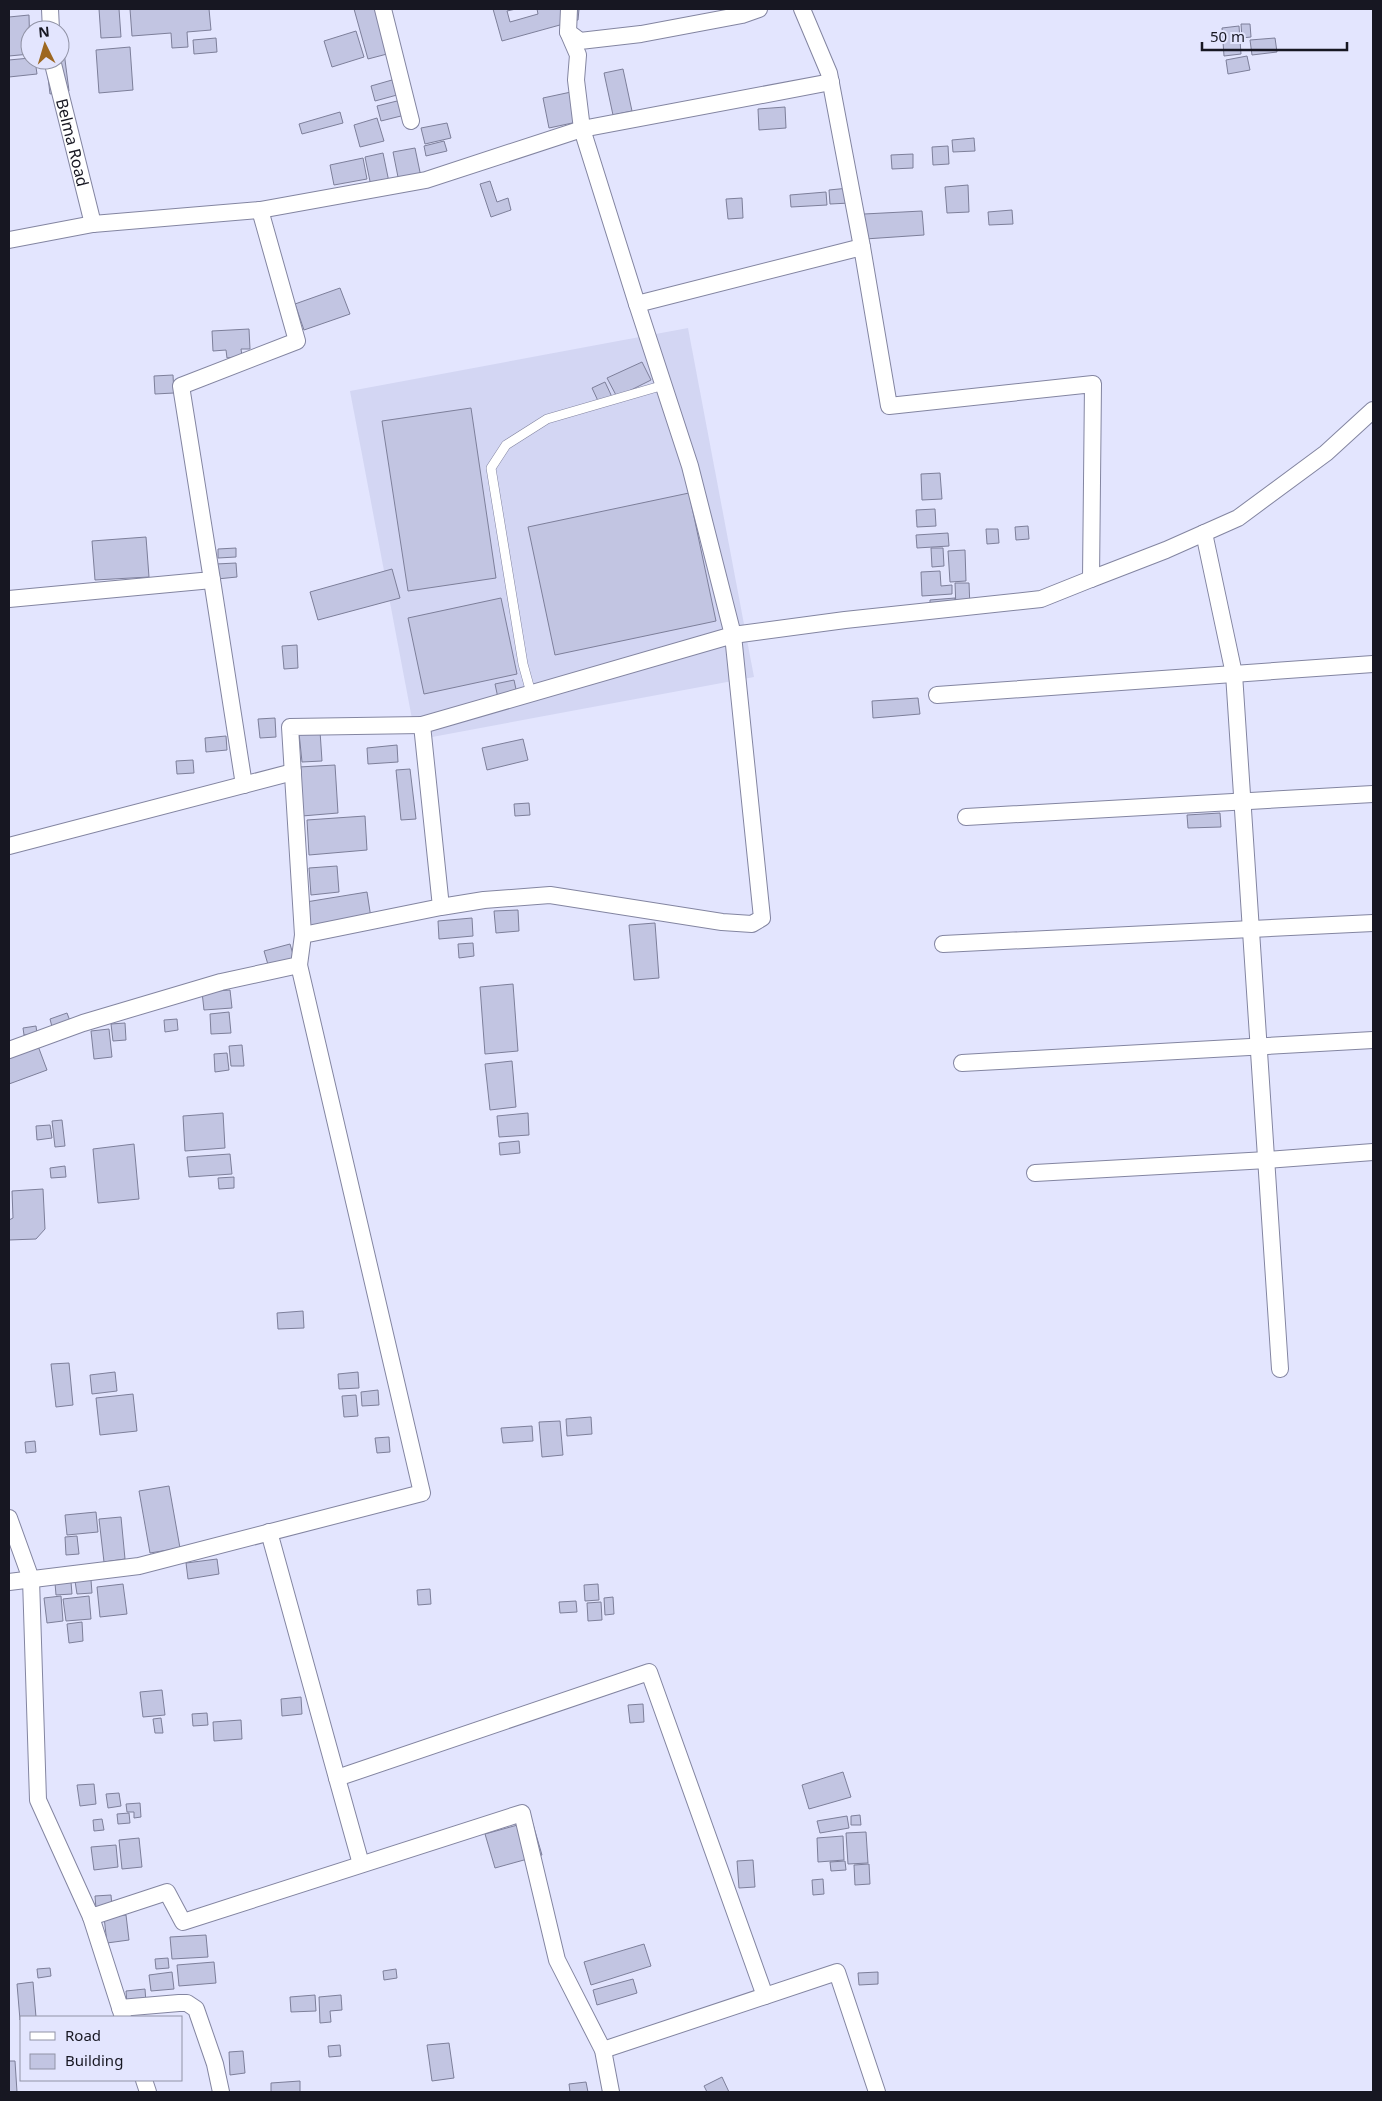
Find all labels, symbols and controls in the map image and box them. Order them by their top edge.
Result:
north arrow [20,20,70,70]
scale bar [1202,20,1347,52]
text: N [37,22,50,42]
text: 50 m [1210,26,1245,46]
street label: Belma Road [51,96,94,189]
legend [20,2016,182,2081]
text: Road [65,2025,101,2045]
text: Building [65,2050,123,2070]

